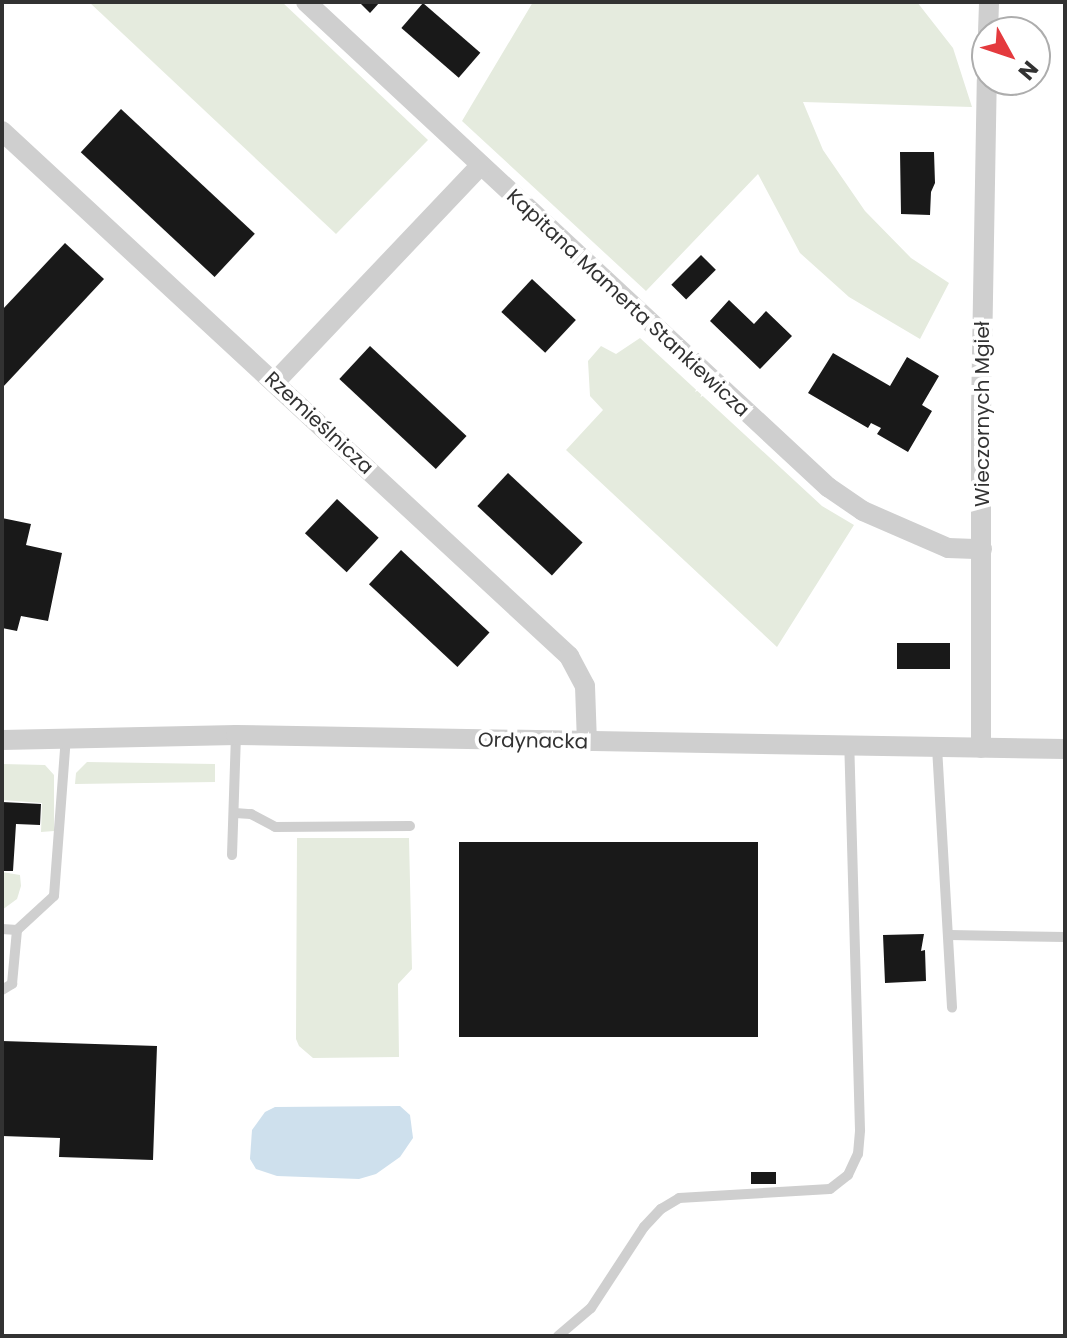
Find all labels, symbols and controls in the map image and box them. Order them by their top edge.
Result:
north arrow [971,16,1051,96]
text: N [1011,54,1045,87]
street label: Kapitana Mamerta Stankiewicza [502,184,754,422]
street label: Wieczornych Mgieł [970,321,994,507]
street label: Rzemieślnicza [260,367,378,479]
street label: Ordynacka [478,728,588,754]

